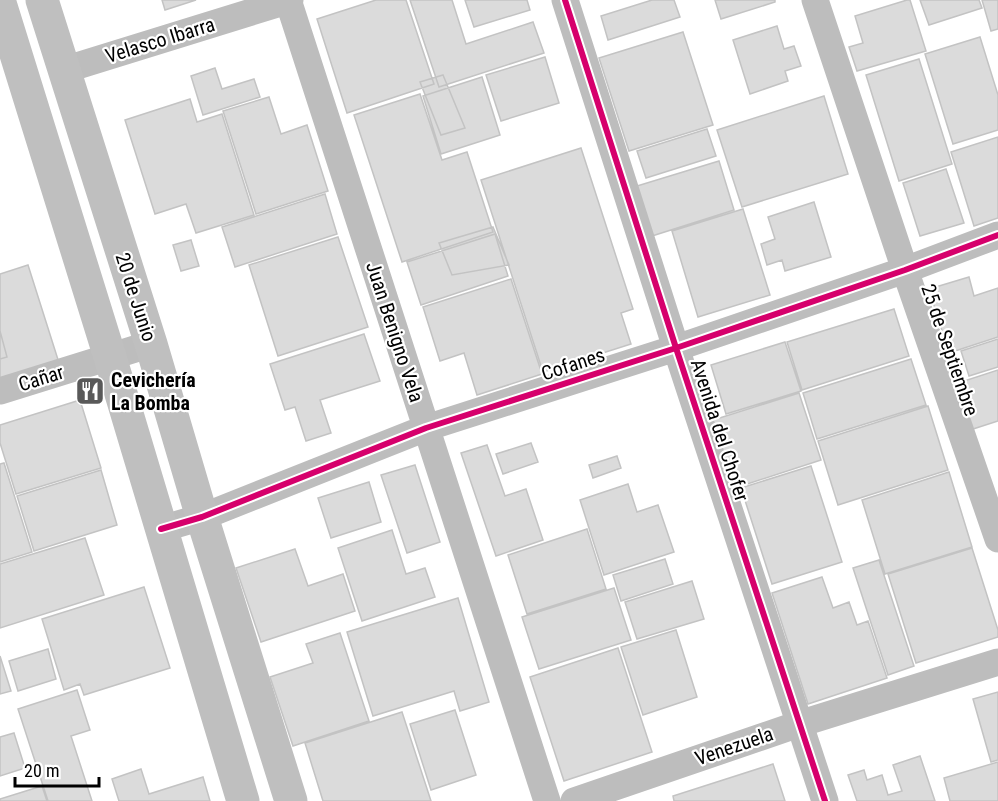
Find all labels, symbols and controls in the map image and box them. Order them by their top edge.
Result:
street label: Velasco Ibarra [102,12,218,68]
street label: 20 de Junio [110,250,162,344]
street label: Juan Benigno Vela [361,259,429,405]
street label: 25 de Septiembre [916,281,984,419]
street label: Cofanes [538,342,608,386]
street label: Avenida del Chofer [686,356,754,504]
street label: Cañar [15,360,67,396]
place label: Cevichería La Bomba [111,368,196,415]
restaurant icon: Cevichería La Bomba [74,375,106,407]
street label: Venezuela [692,721,776,771]
scale bar [15,750,99,788]
text: 20 m [24,760,59,781]

